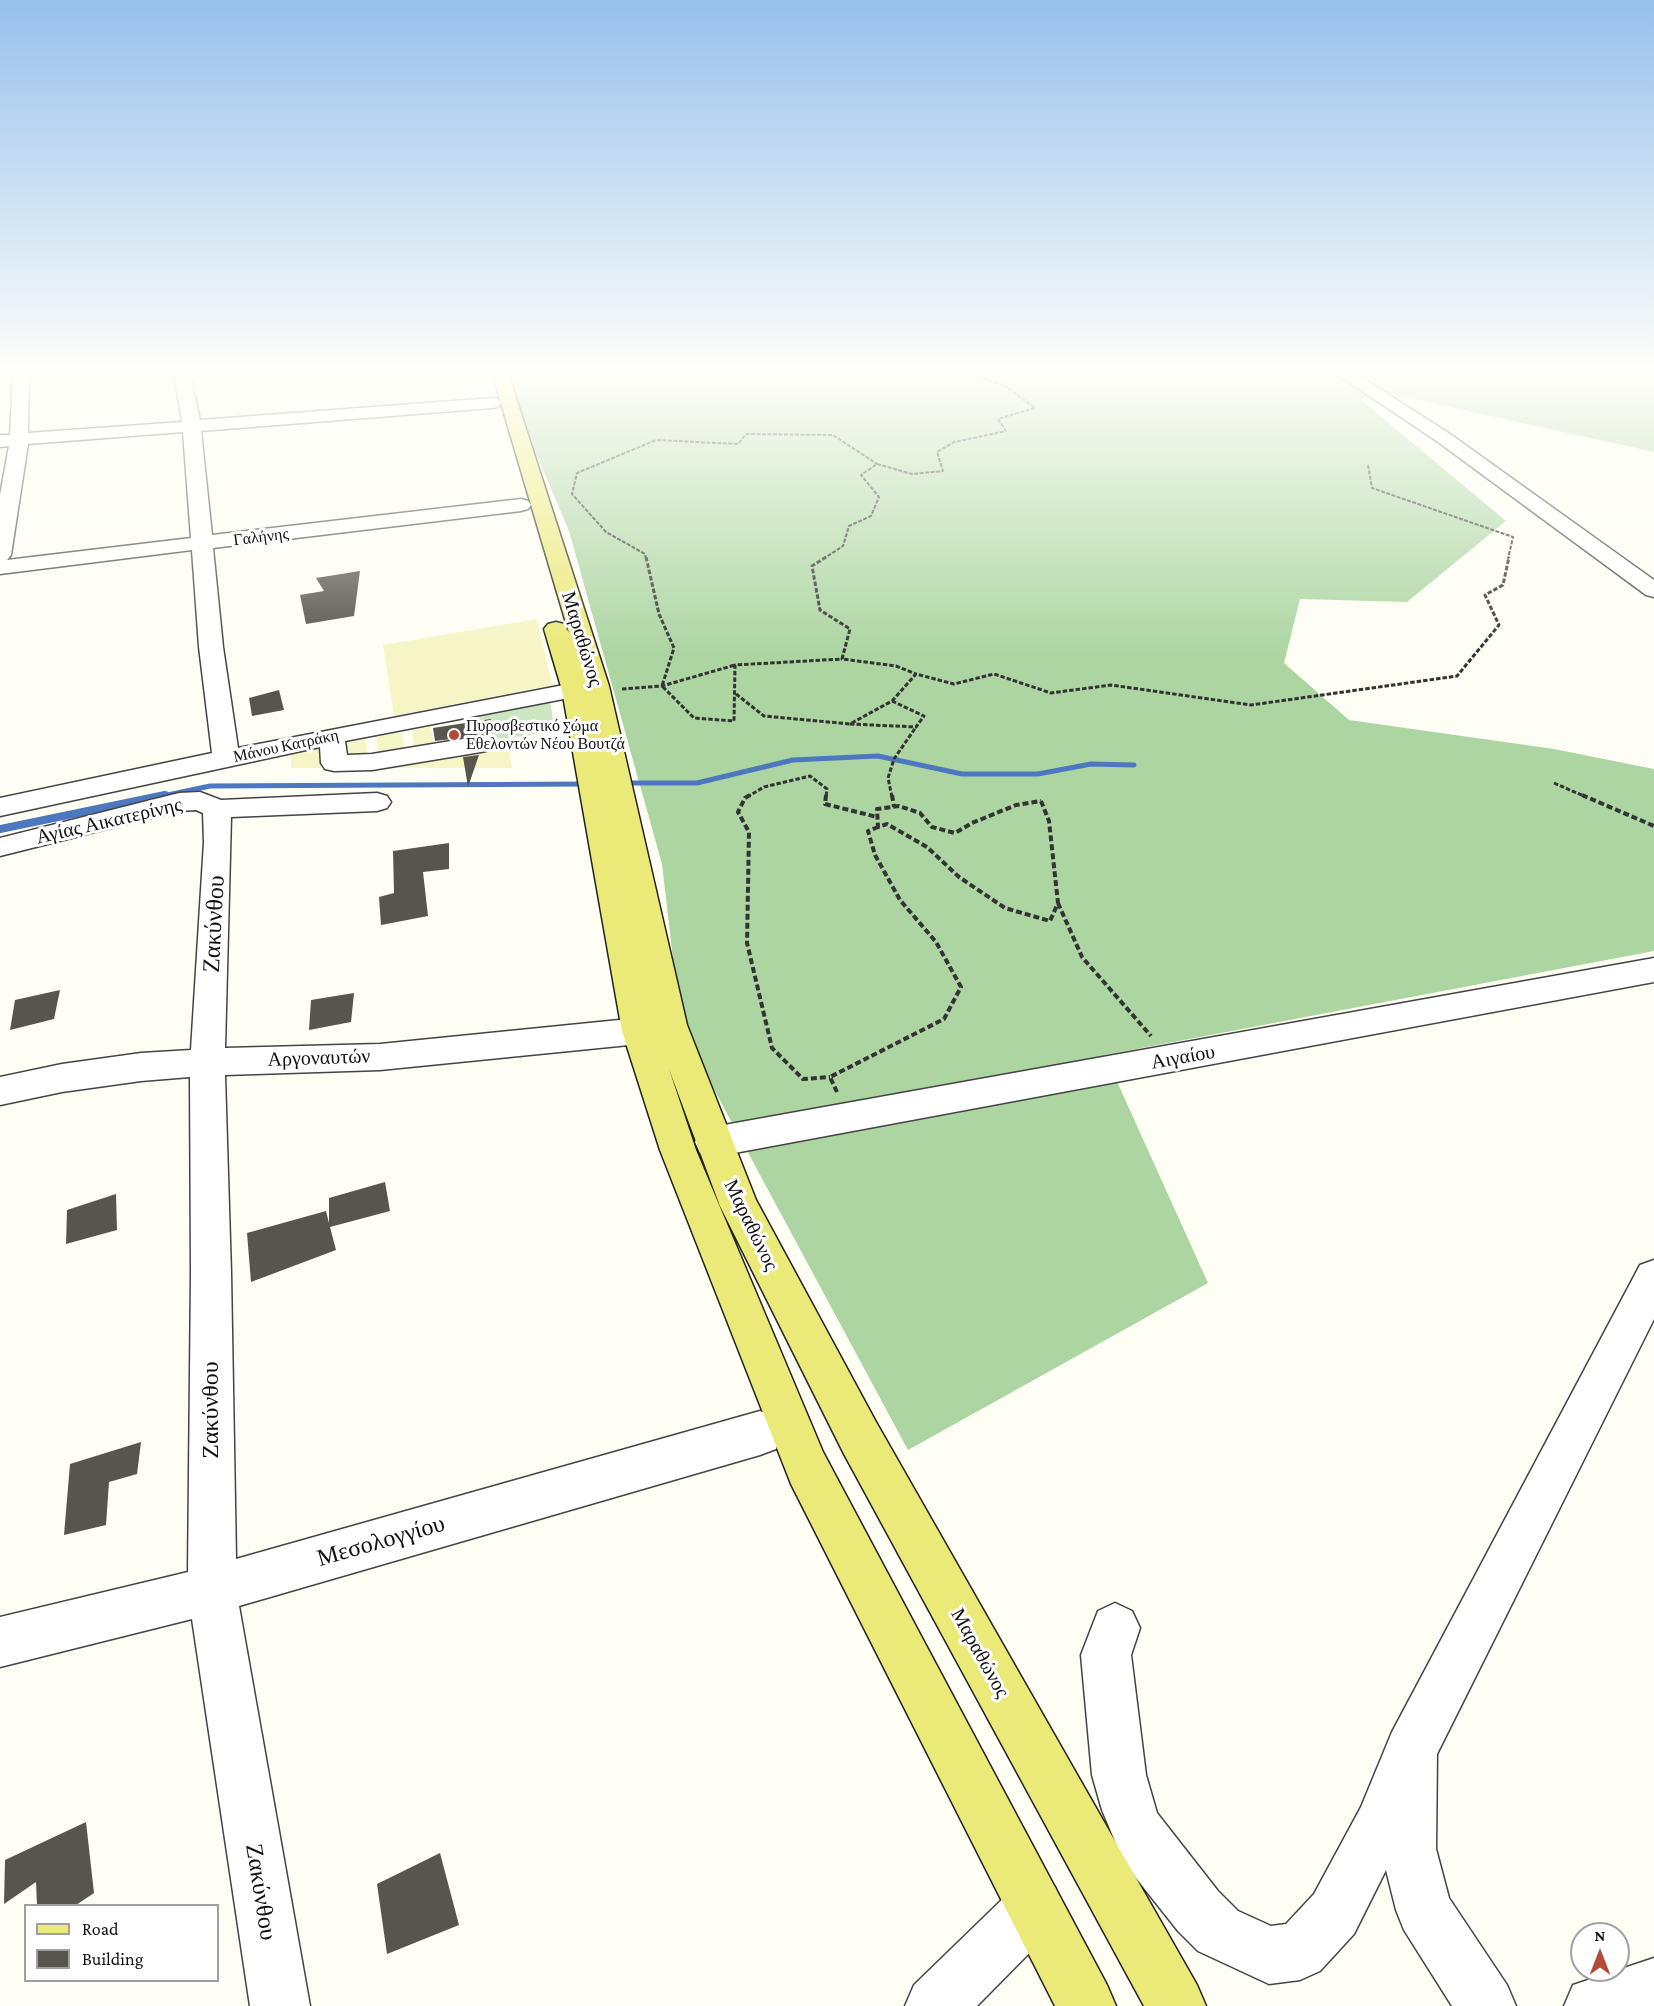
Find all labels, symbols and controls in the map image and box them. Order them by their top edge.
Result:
street label: Γαλήνης [232,524,290,550]
street label: Μαραθώνος [556,588,608,690]
place label: Πυροσβεστικό Σώμα Εθελοντών Νέου Βουτζά [466,716,625,754]
street label: Μάνου Κατράκη [232,725,340,767]
marker: Πυροσβεστικό Σώμα Εθελοντών Νέου Βουτζά [447,728,461,742]
street label: Αγίας Αικατερίνης [34,793,184,849]
street label: Ζακύνθου [197,875,231,973]
street label: Αιγαίου [1149,1040,1217,1074]
street label: Αργοναυτών [267,1044,371,1072]
street label: Μαραθώνος [719,1176,783,1274]
street label: Ζακύνθου [197,1361,225,1459]
street label: Μεσολογγίου [314,1509,448,1573]
street label: Μαραθώνος [946,1604,1014,1702]
street label: Ζακύνθου [239,1842,283,1942]
legend [24,1904,219,1982]
text: Road [82,1919,119,1939]
north arrow [1570,1922,1630,1982]
text: N [1595,1927,1605,1944]
text: Building [82,1949,143,1969]

